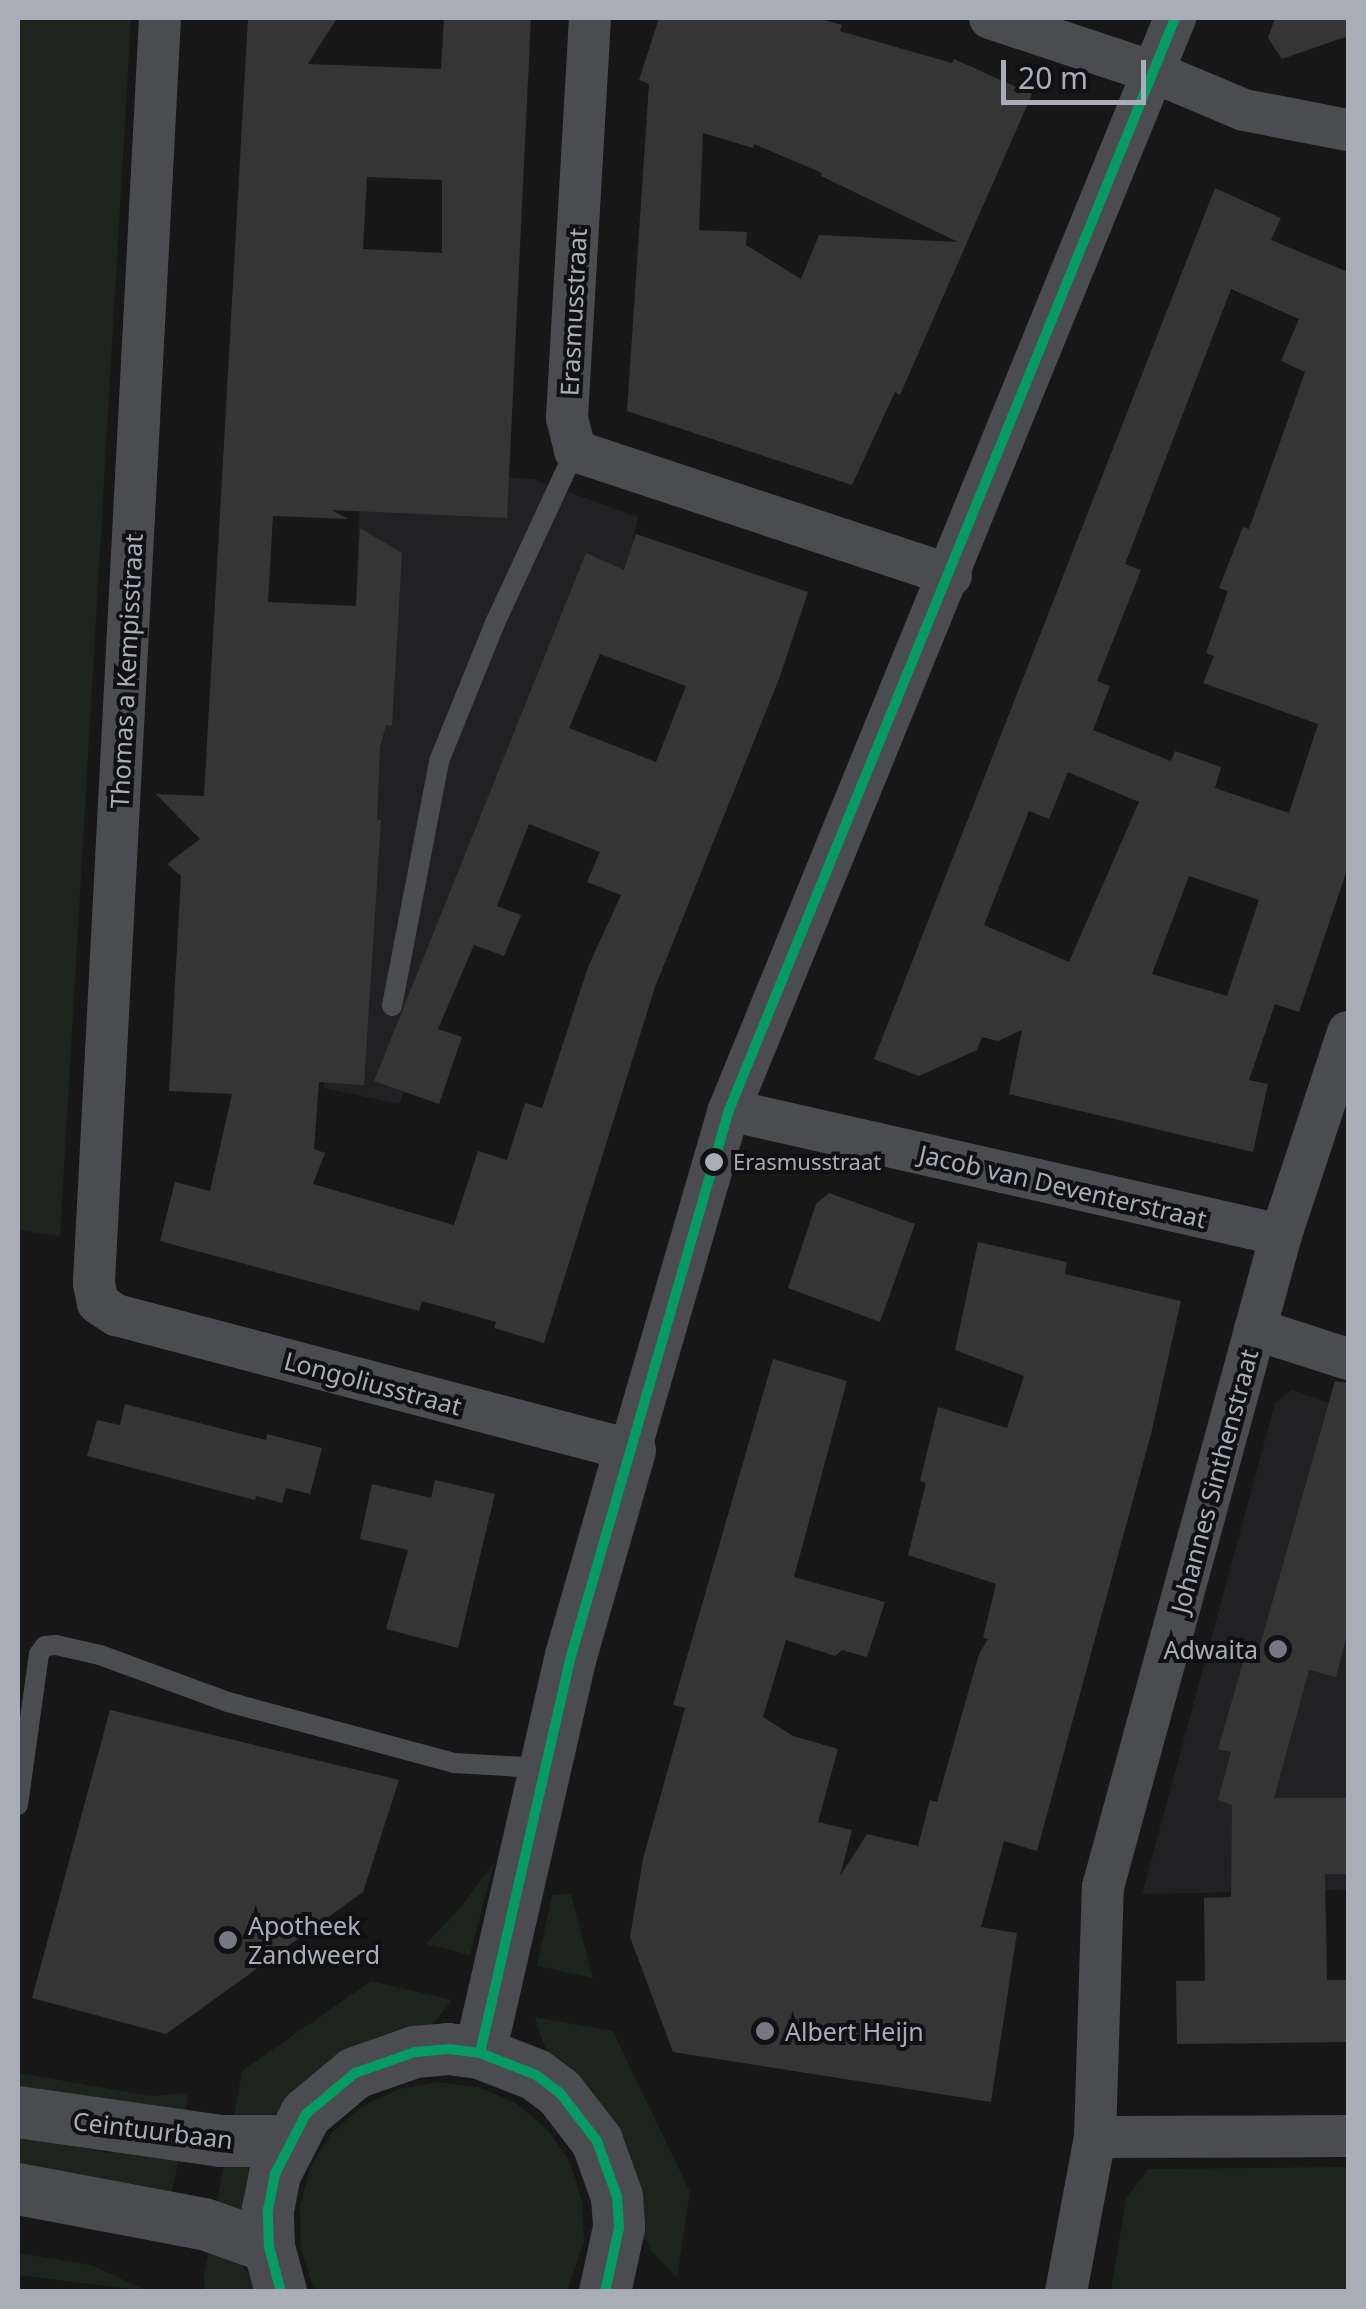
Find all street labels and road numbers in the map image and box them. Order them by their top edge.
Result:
street label: Erasmusstraat [554,227,592,397]
street label: Thomas a Kempisstraat [104,533,148,809]
street label: Jacob van Deventerstraat [916,1138,1210,1234]
street label: Longoliusstraat [281,1345,465,1421]
street label: Johannes Sinthenstraat [1164,1346,1264,1616]
street label: Ceintuurbaan [71,2105,235,2155]

